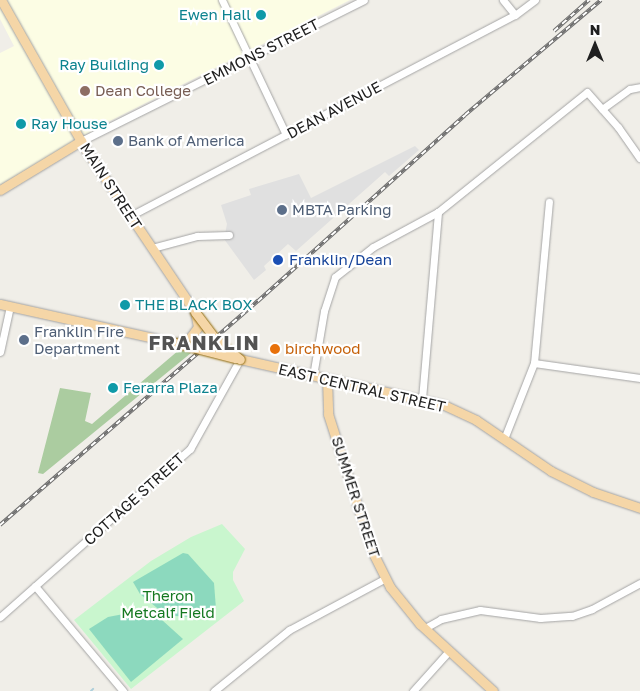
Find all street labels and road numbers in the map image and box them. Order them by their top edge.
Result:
street label: EMMONS STREET [200,15,322,89]
street label: DEAN AVENUE [284,78,384,142]
street label: MAIN STREET [76,139,146,233]
street label: EAST CENTRAL STREET [277,360,447,416]
street label: SUMMER STREET [328,434,384,560]
street label: COTTAGE STREET [80,449,188,549]

